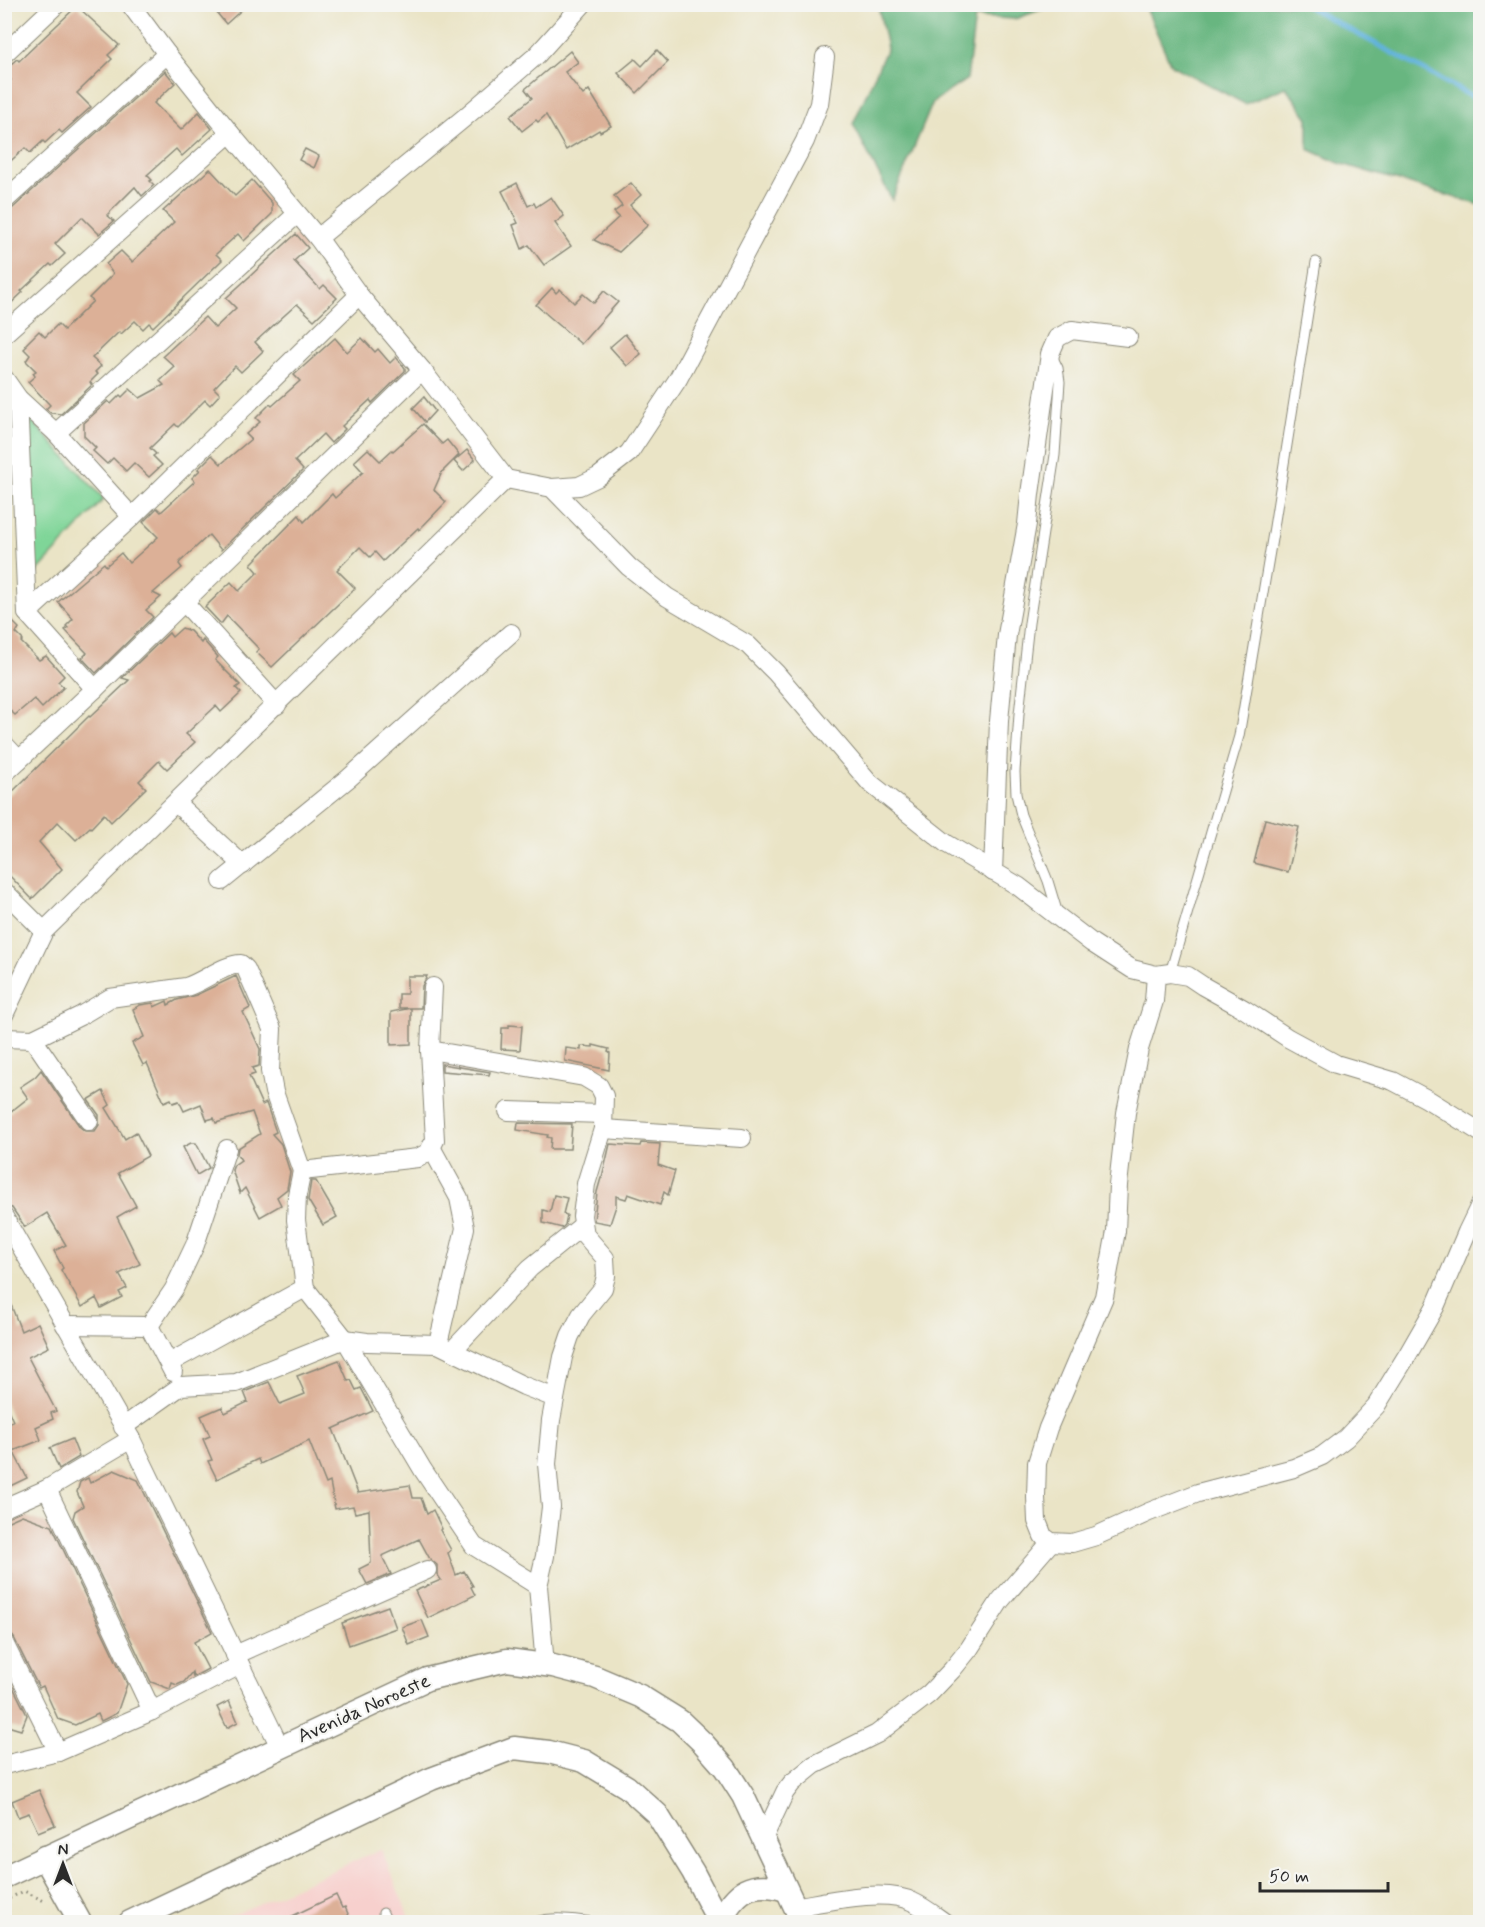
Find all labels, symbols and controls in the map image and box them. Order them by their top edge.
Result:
street label: Avenida Noroeste [293,1668,435,1750]
north arrow [33,1834,93,1894]
text: N [58,1840,68,1861]
scale bar [1260,1855,1388,1893]
text: 50 m [1269,1865,1309,1889]

